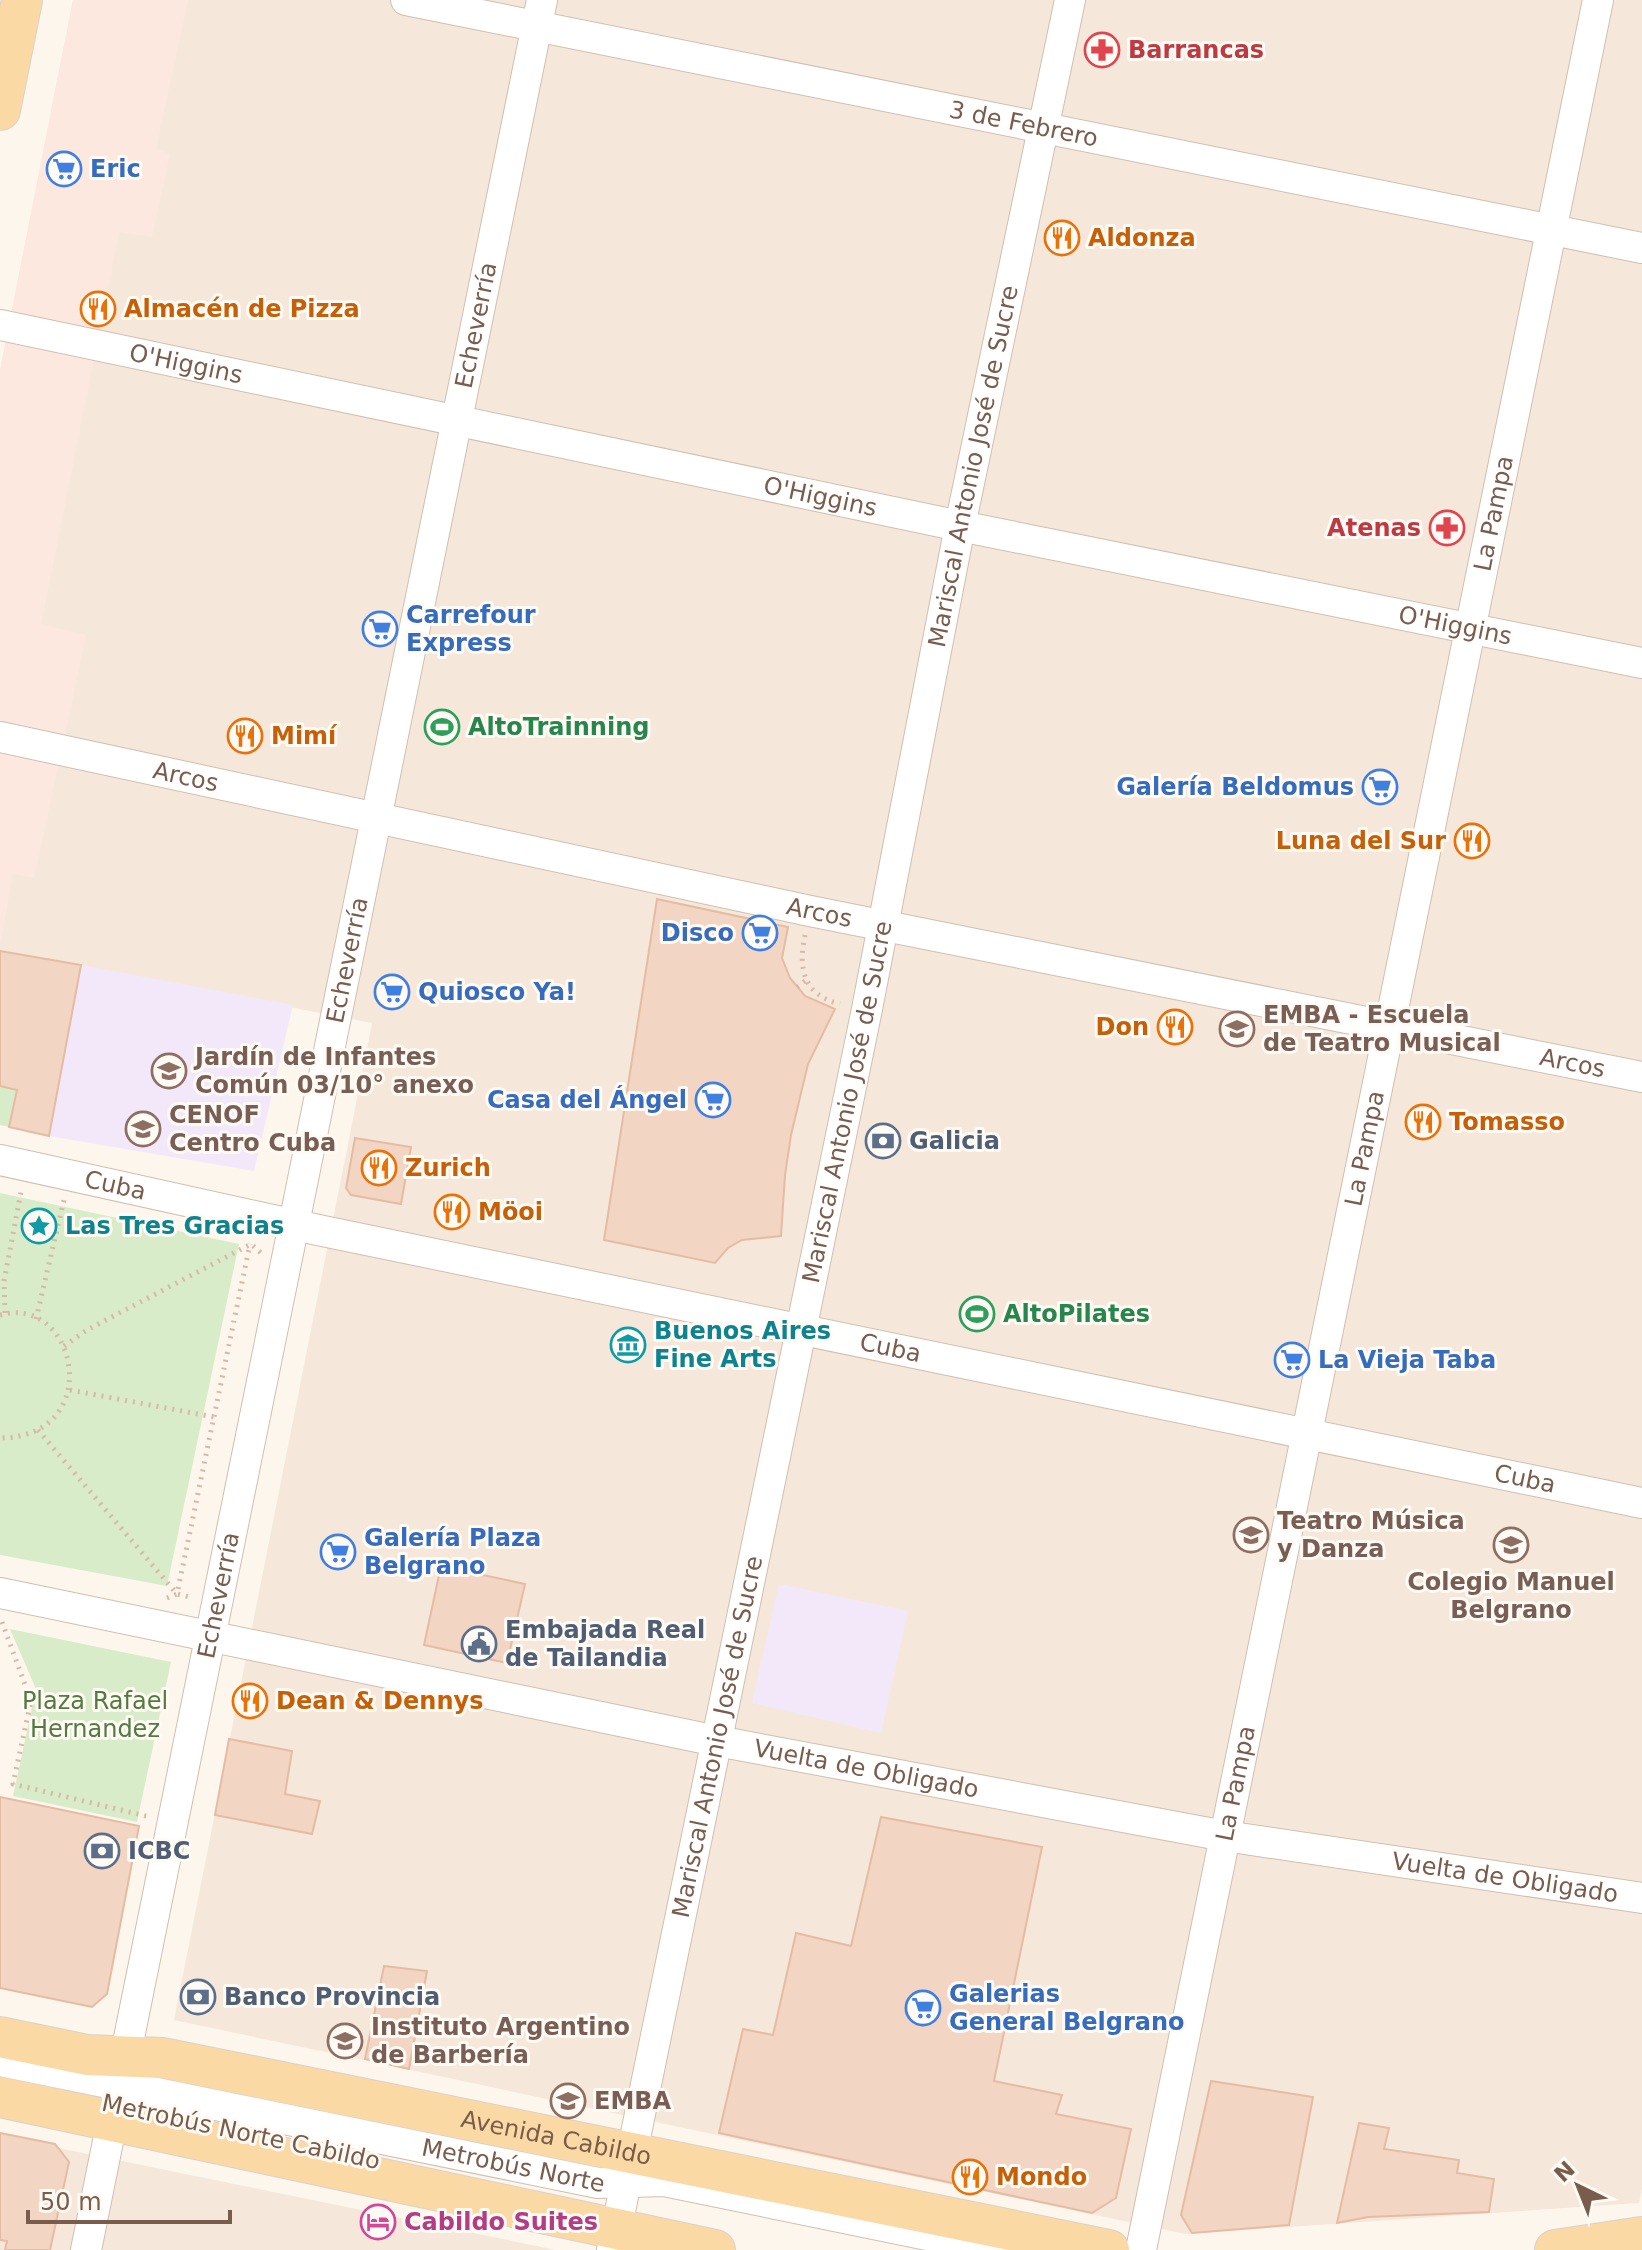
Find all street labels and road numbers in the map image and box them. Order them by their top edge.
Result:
street label: 3 de Febrero [947,95,1101,153]
street label: Echeverría [450,260,503,391]
street label: Mariscal Antonio José de Sucre [923,283,1024,650]
street label: O'Higgins [127,338,245,389]
street label: La Pampa [1468,453,1519,574]
street label: O'Higgins [761,471,879,522]
street label: O'Higgins [1396,600,1514,651]
street label: Arcos [150,756,221,798]
street label: Arcos [784,892,855,933]
street label: Echeverría [321,895,374,1026]
street label: Mariscal Antonio José de Sucre [797,918,898,1285]
street label: Arcos [1537,1043,1608,1083]
street label: La Pampa [1339,1088,1390,1209]
street label: Cuba [82,1165,148,1206]
street label: Cuba [857,1328,924,1368]
street label: Cuba [1492,1459,1558,1499]
street label: Echeverría [192,1530,245,1661]
street label: Mariscal Antonio José de Sucre [667,1553,768,1920]
street label: La Pampa [1210,1723,1261,1844]
street label: Vuelta de Obligado [752,1734,981,1804]
street label: Vuelta de Obligado [1390,1847,1620,1908]
street label: Metrobús Norte Cabildo [99,2089,383,2175]
street label: Avenida Cabildo [459,2105,654,2171]
street label: Metrobús Norte [419,2133,607,2198]

